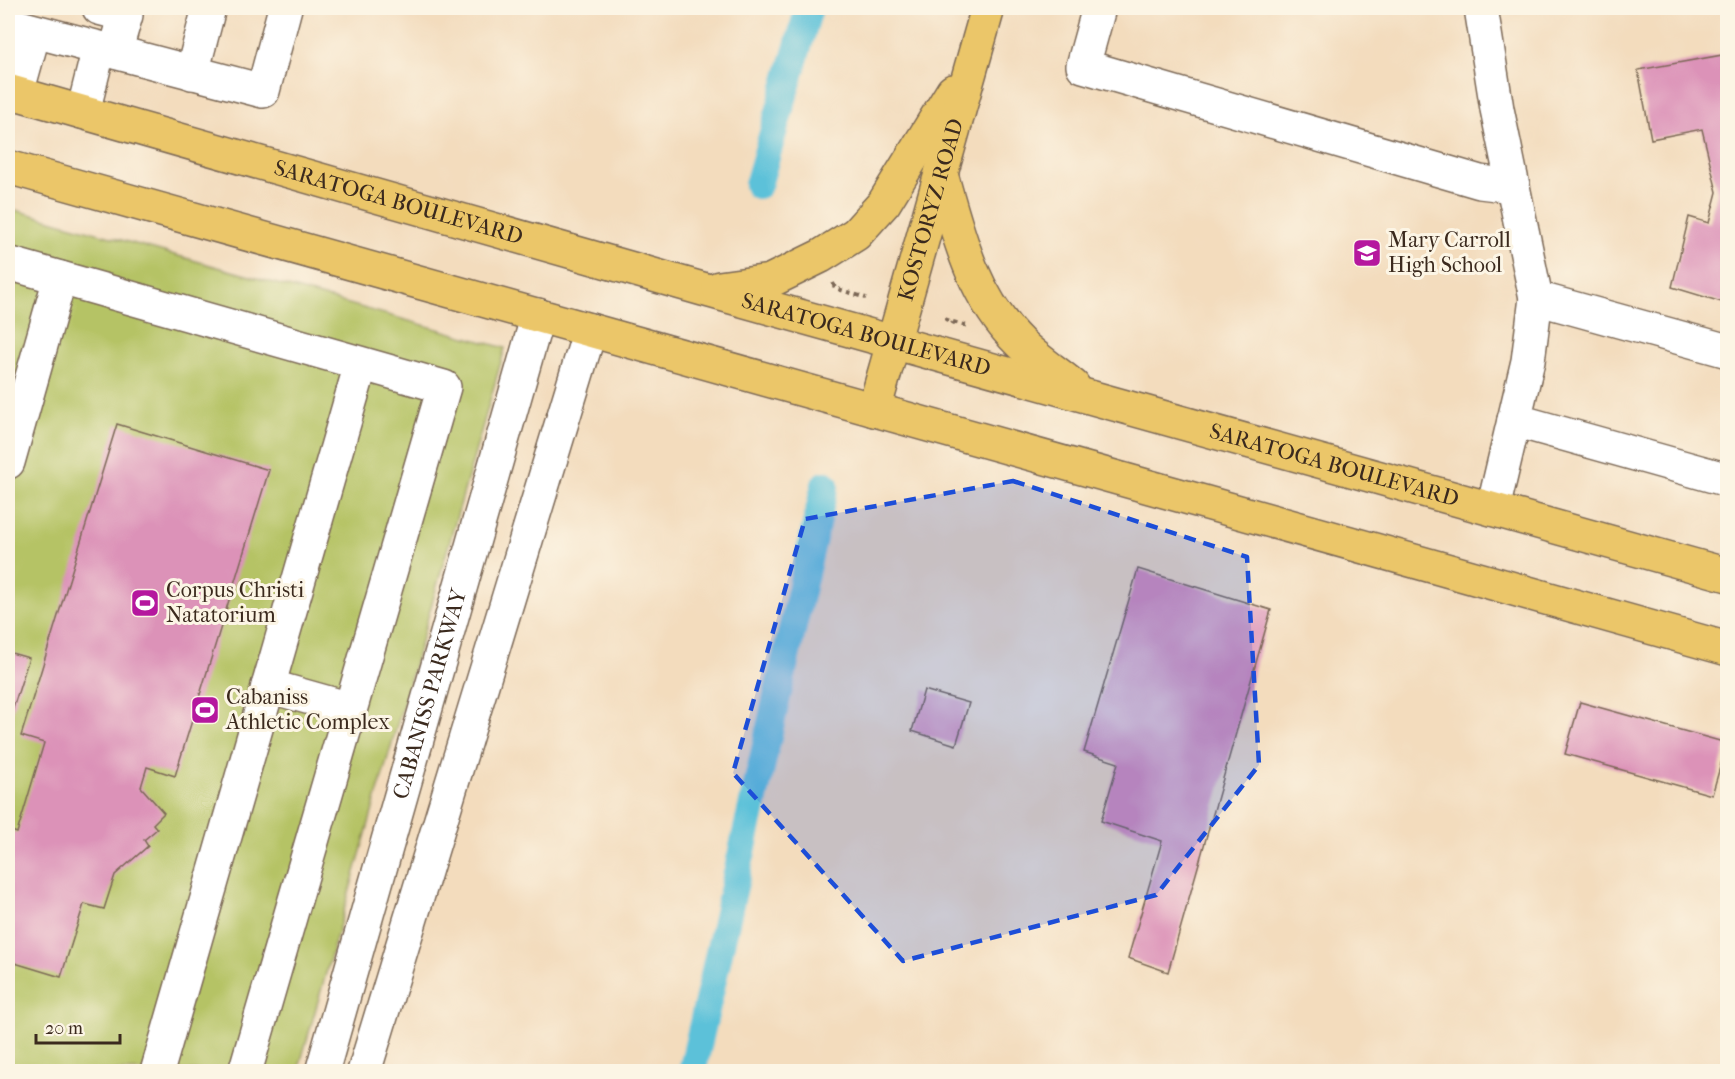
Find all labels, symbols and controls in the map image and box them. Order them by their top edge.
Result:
street label: KOSTORYZ ROAD [892,116,969,304]
street label: SARATOGA BOULEVARD [271,155,526,250]
place label: Mary Carroll High School [1388,227,1511,278]
school or university icon: Mary Carroll High School [1351,237,1383,269]
street label: SARATOGA BOULEVARD [739,288,994,382]
street label: SARATOGA BOULEVARD [1207,418,1462,512]
place label: Corpus Christi Natatorium [166,577,305,628]
street label: CABANISS PARKWAY [387,585,472,802]
sports icon: Corpus Christi Natatorium [129,587,161,619]
place label: Cabaniss Athletic Complex [225,684,390,735]
sports icon: Cabaniss Athletic Complex [189,694,221,726]
scale bar [36,1007,120,1045]
text: 20 m [45,1018,83,1039]

